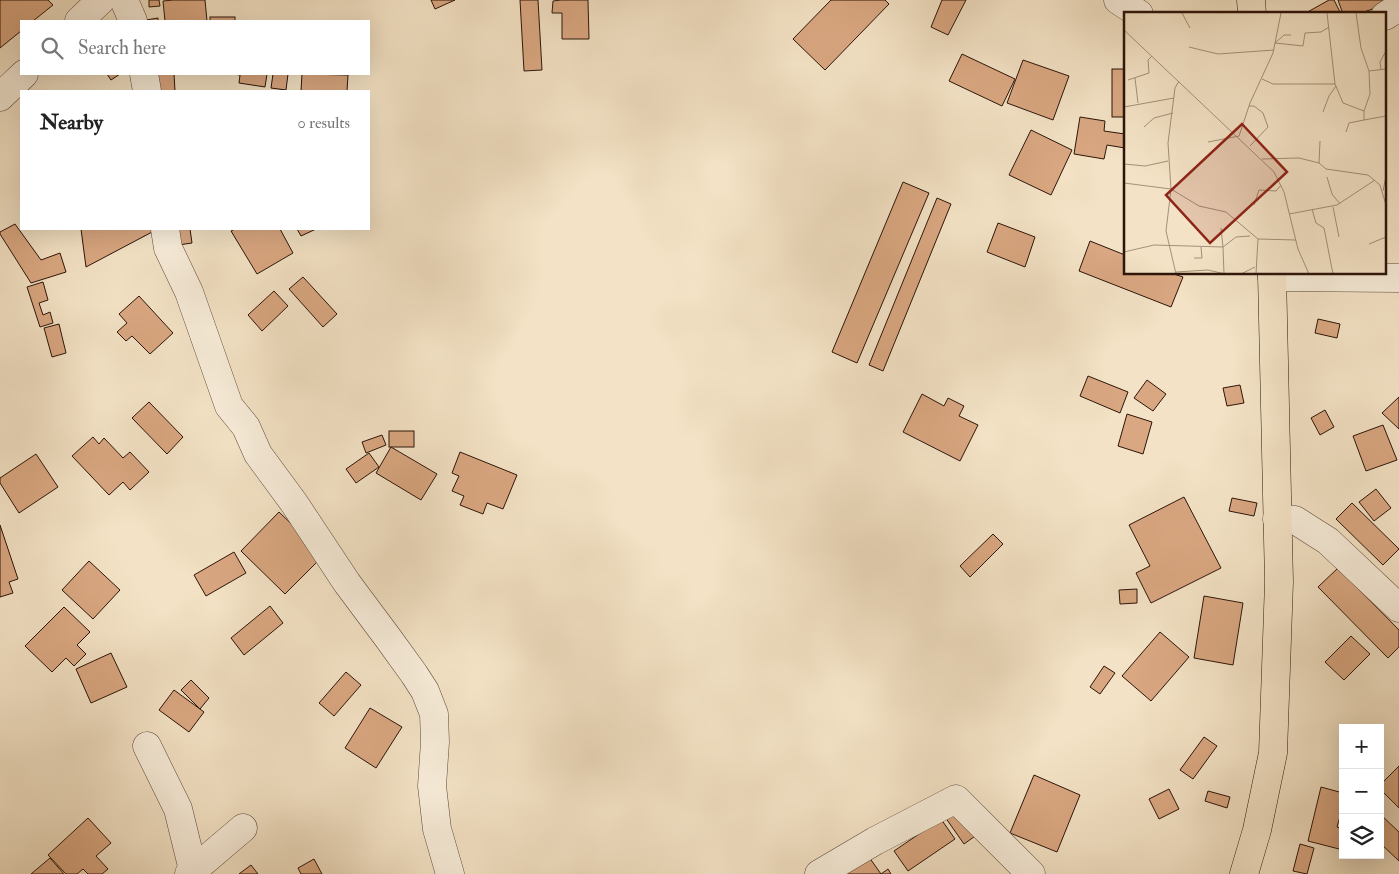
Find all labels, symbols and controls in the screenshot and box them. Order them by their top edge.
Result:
inset map [1124,12,1386,275]
search box [20,20,370,75]
icon: search [38,34,66,62]
text: Search here [78,36,166,60]
text: Nearby [40,109,103,136]
text: 0 results [297,113,350,133]
map controls [1339,724,1384,859]
button: + [1339,724,1384,769]
button: − [1339,769,1384,814]
button: layers [1339,814,1384,859]

